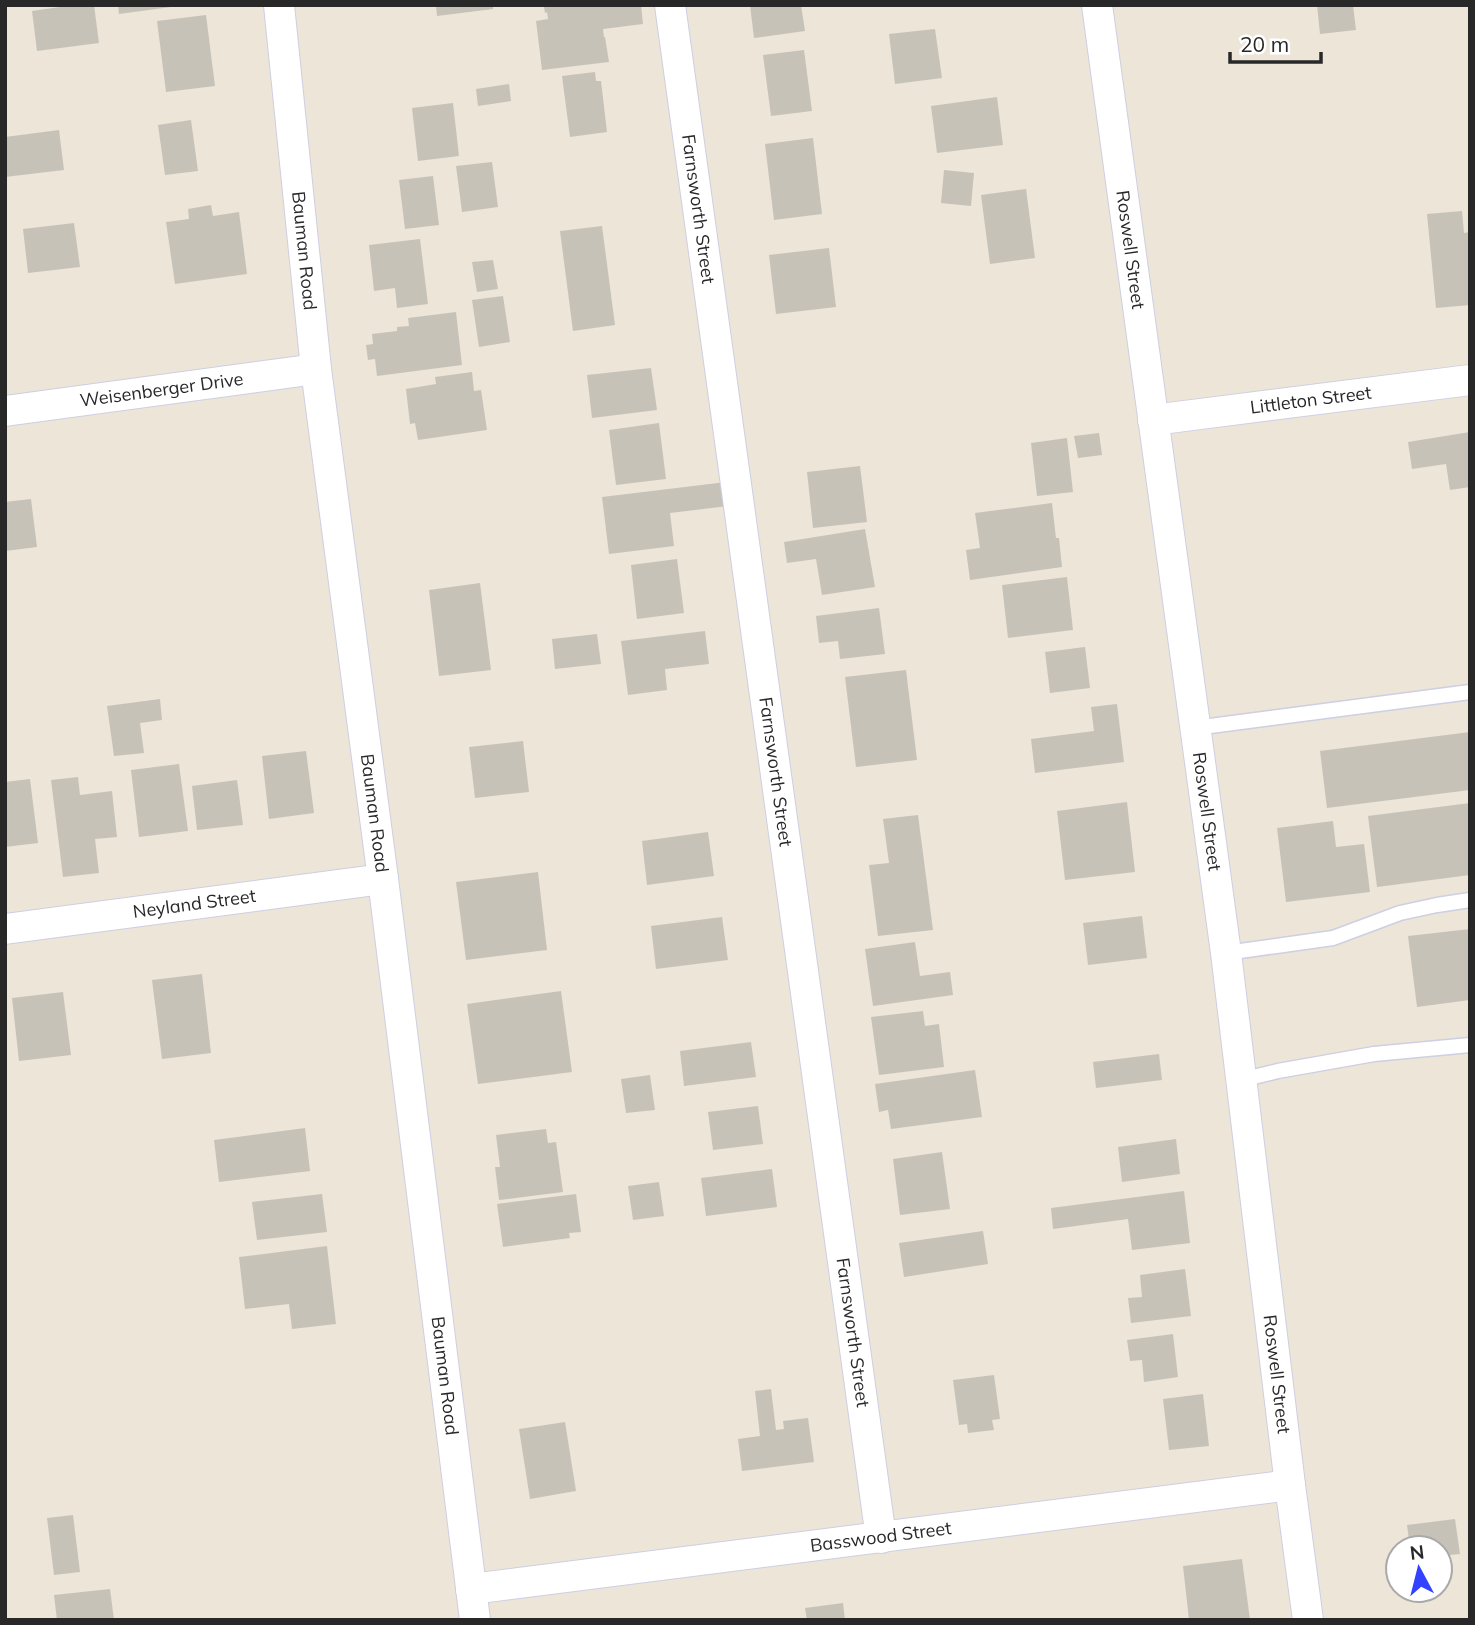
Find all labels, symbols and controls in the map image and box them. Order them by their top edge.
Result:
scale bar [1230,21,1321,65]
text: 20 m [1240,31,1289,57]
street label: Farnsworth Street [677,133,720,285]
street label: Roswell Street [1111,189,1150,311]
street label: Bauman Road [287,190,322,311]
street label: Weisenberger Drive [78,367,245,412]
street label: Littleton Street [1249,381,1373,419]
street label: Farnsworth Street [754,696,798,848]
street label: Roswell Street [1188,751,1227,872]
street label: Bauman Road [356,752,394,874]
street label: Neyland Street [131,884,257,923]
street label: Farnsworth Street [832,1256,875,1409]
street label: Roswell Street [1259,1313,1296,1435]
street label: Bauman Road [426,1315,464,1437]
street label: Basswood Street [809,1516,953,1557]
north arrow [1384,1534,1454,1604]
text: N [1408,1539,1426,1565]

